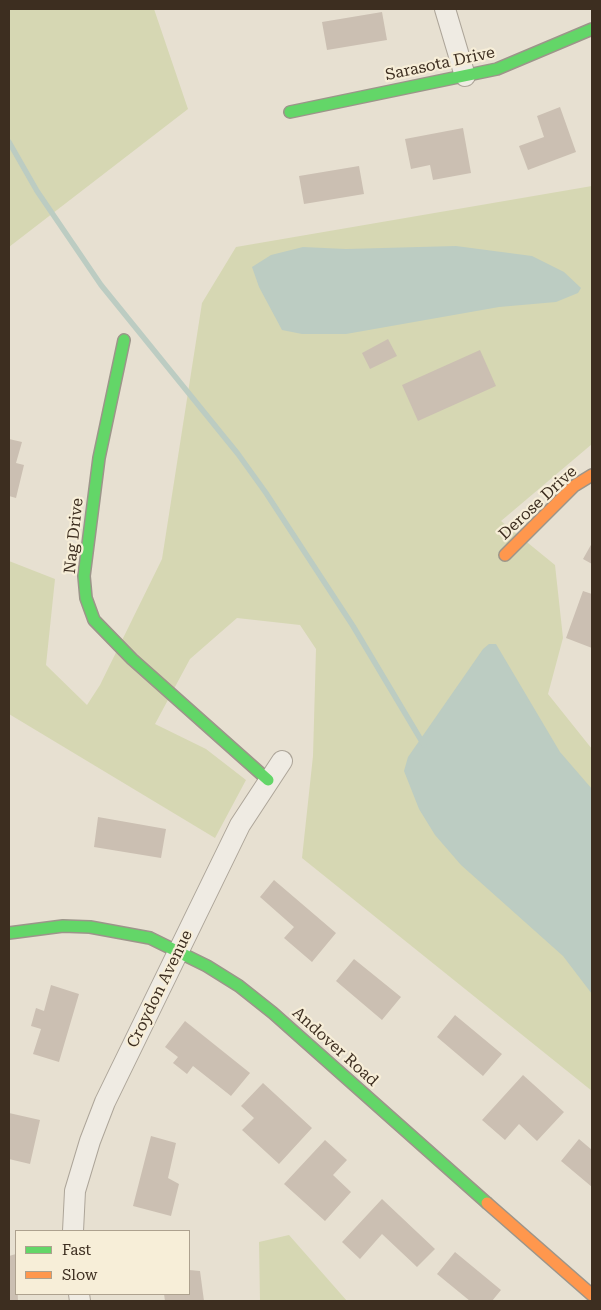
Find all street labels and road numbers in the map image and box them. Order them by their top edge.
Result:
street label: Sarasota Drive [383,43,497,85]
street label: Derose Drive [495,462,581,544]
street label: Nag Drive [60,497,88,575]
street label: Croydon Avenue [123,927,197,1051]
street label: Andover Road [288,1003,382,1091]

